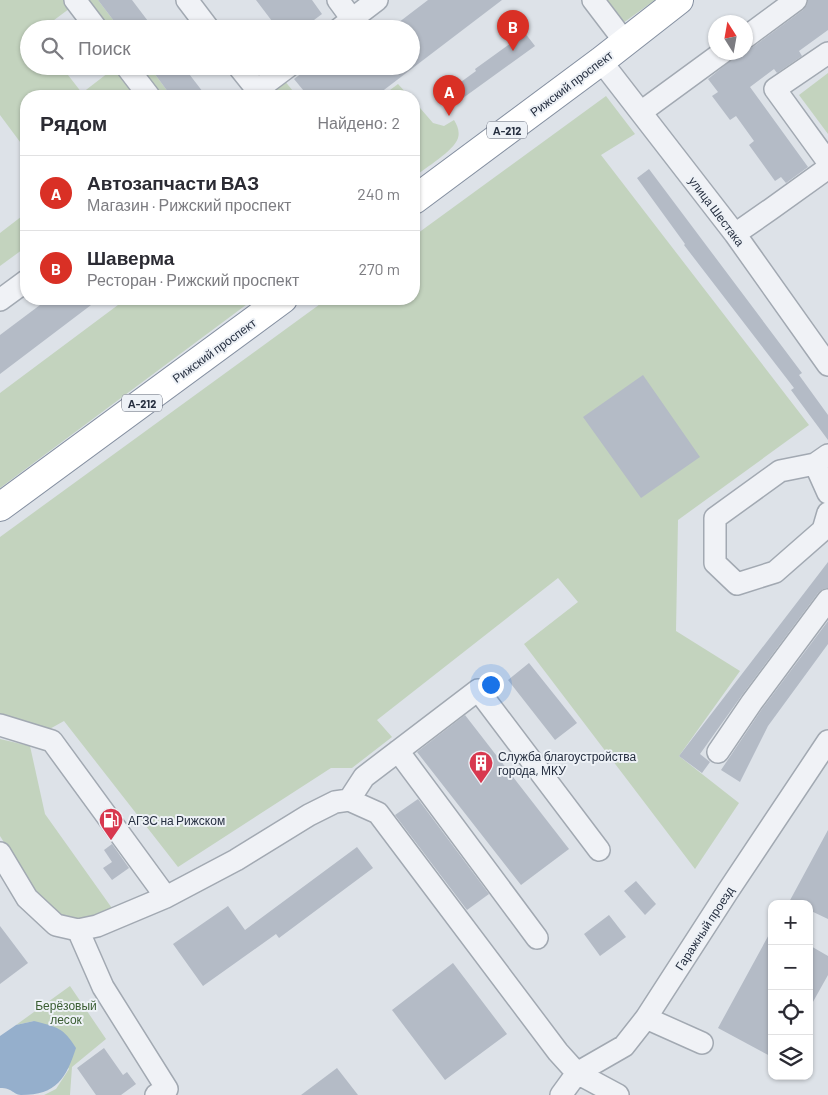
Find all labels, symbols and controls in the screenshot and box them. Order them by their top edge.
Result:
pin: B [497,10,529,51]
north arrow [708,15,753,60]
search box [20,20,420,75]
icon: search [38,34,66,62]
text: Поиск [78,36,131,59]
street label: Рижский проспект [527,47,616,119]
pin: A [433,75,465,116]
text: Рядом [40,110,107,135]
text: Найдено: 2 [317,113,400,132]
road number: А-212 [487,122,527,138]
text: Автозапчасти ВАЗ [87,171,259,194]
street label: улица Шестака [686,174,748,249]
text: A [51,184,61,203]
text: 240 m [357,184,400,203]
text: Магазин · Рижский проспект [87,195,291,214]
text: Шаверма [87,246,174,269]
text: B [51,259,61,278]
text: 270 m [358,259,400,278]
text: Ресторан · Рижский проспект [87,270,299,289]
street label: Рижский проспект [170,315,259,386]
road number: А-212 [122,394,162,412]
your location [478,672,504,698]
place label: Служба благоустройства города, МКУ [498,749,636,778]
building icon: Служба благоустройства города, МКУ [468,750,494,784]
fuel station icon: АГЗС на Рижском [98,807,124,841]
place label: АГЗС на Рижском [128,813,225,827]
street label: Гаражный проезд [672,884,737,973]
map controls [768,900,813,1080]
button: + [768,900,813,945]
button: − [768,945,813,990]
button: locate [768,990,813,1035]
park label: Берёзовый лесок [35,998,97,1026]
button: layers [768,1035,813,1080]

